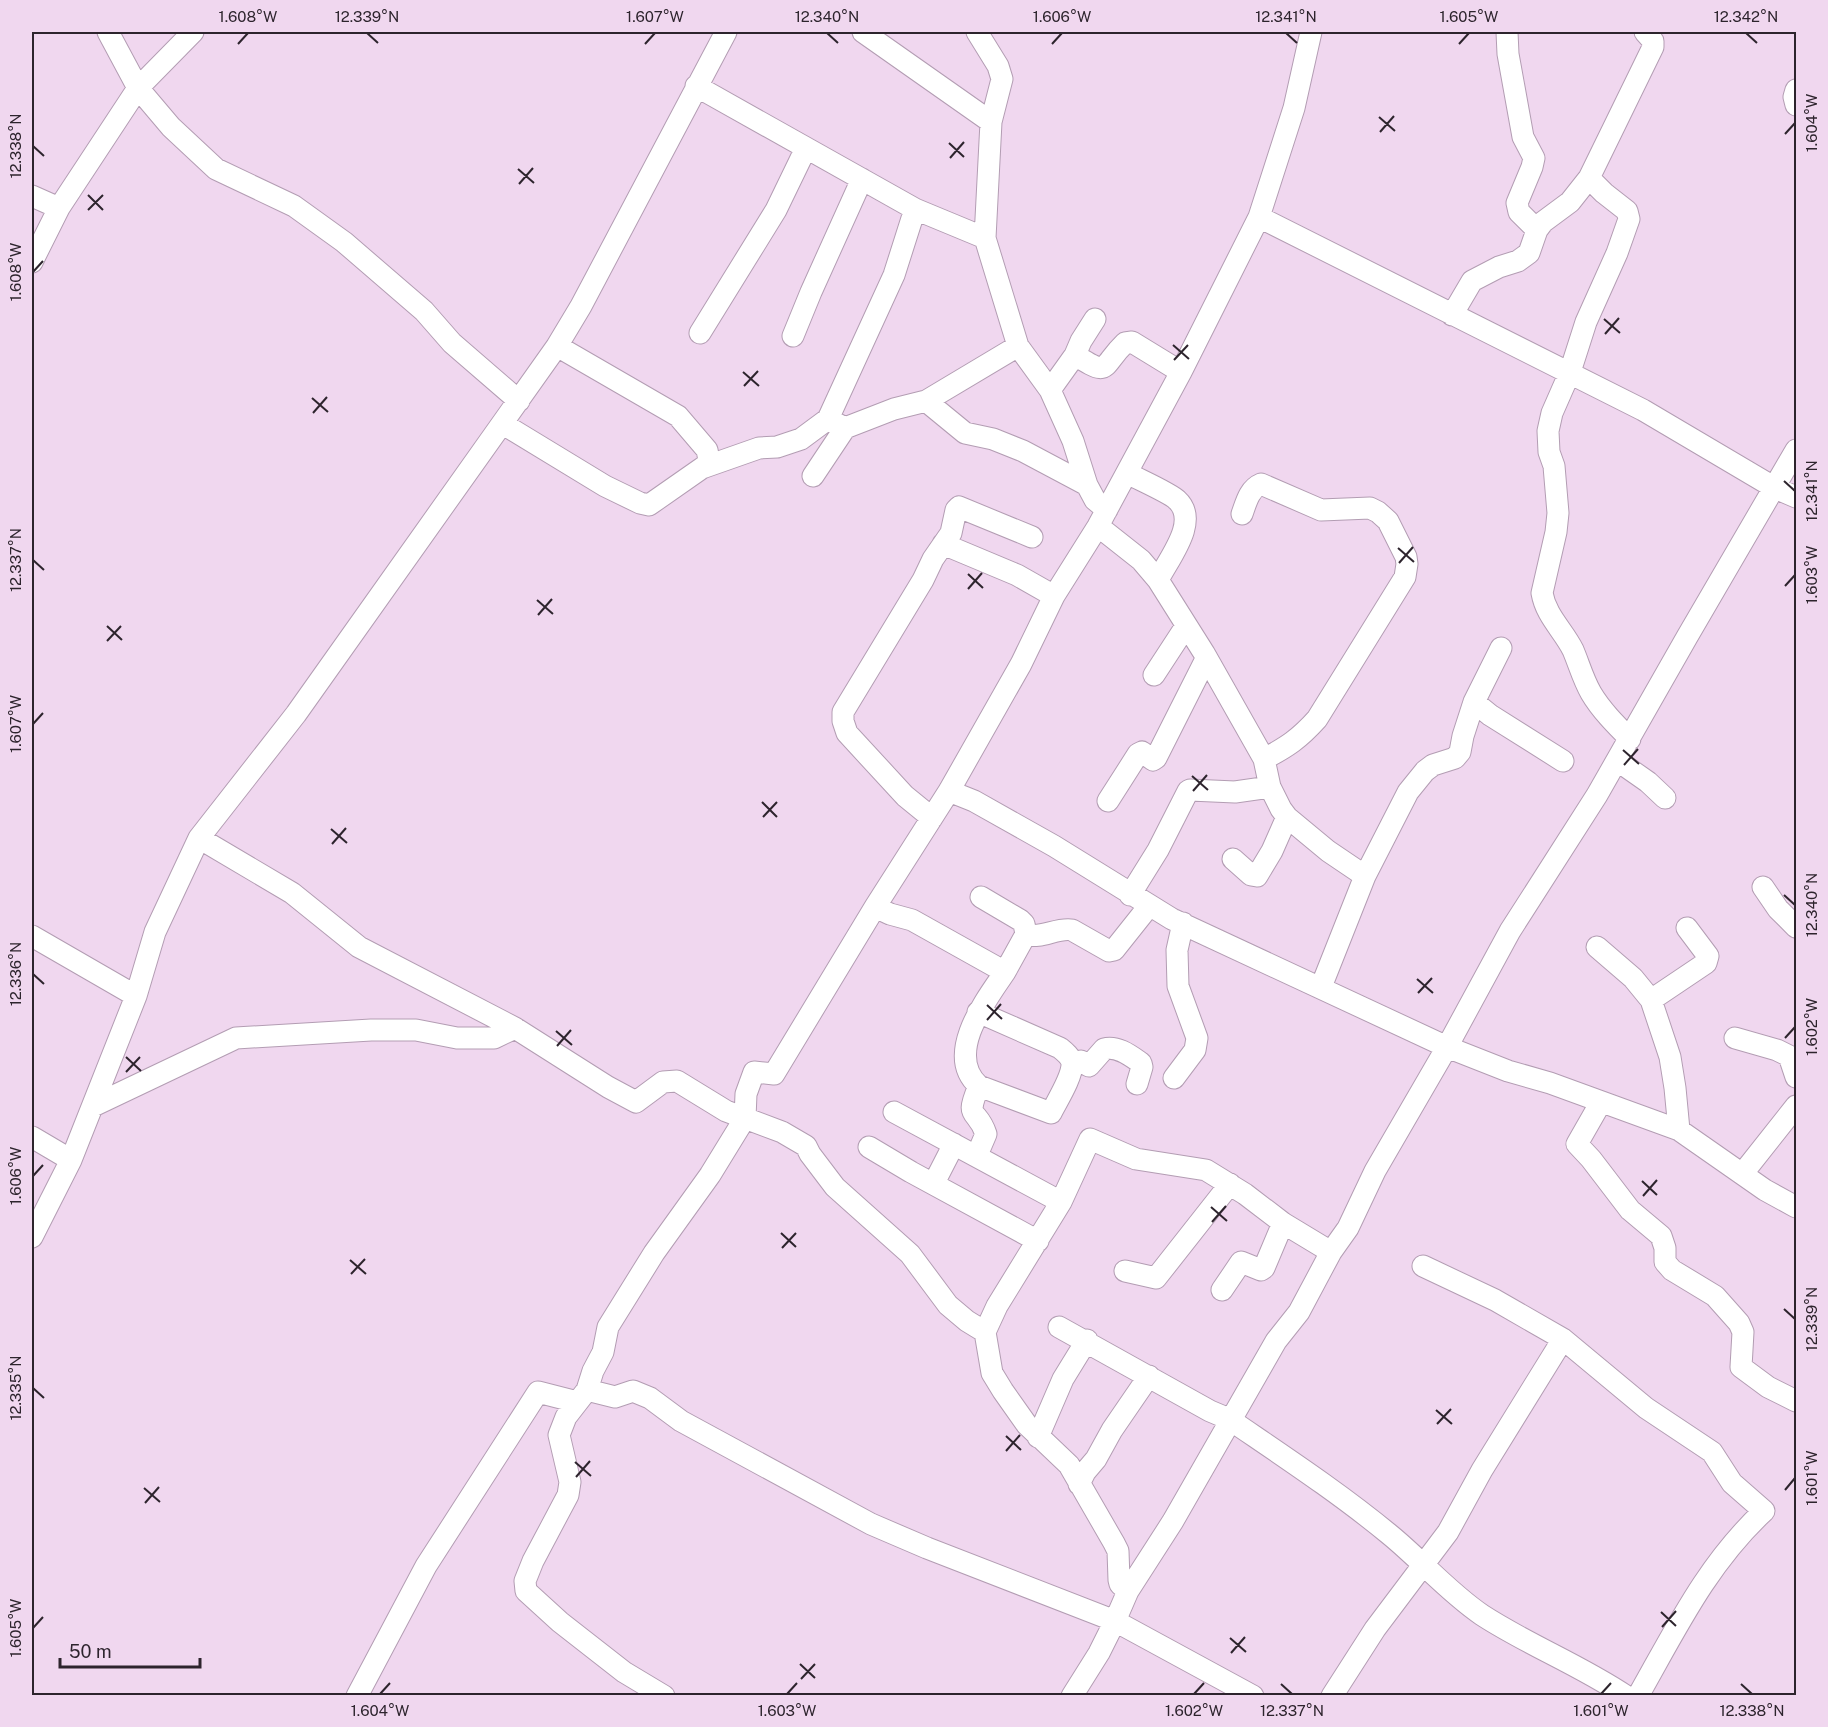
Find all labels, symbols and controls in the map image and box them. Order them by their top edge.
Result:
text: 1.608°W [219,8,277,25]
text: 12.339°N [335,8,399,25]
text: 1.607°W [626,8,684,25]
text: 12.340°N [795,8,859,25]
text: 1.606°W [1033,8,1091,25]
text: 12.341°N [1255,8,1317,25]
text: 1.605°W [1440,8,1498,25]
text: 12.342°N [1714,8,1778,25]
text: 1.604°W [1803,94,1820,152]
text: 12.338°N [7,113,24,179]
text: 1.608°W [7,243,24,301]
text: 12.341°N [1803,460,1820,522]
text: 12.337°N [7,528,24,592]
text: 1.603°W [1803,546,1820,604]
text: 1.607°W [7,695,24,753]
text: 12.340°N [1803,873,1820,937]
text: 12.336°N [7,942,24,1006]
text: 1.602°W [1803,998,1820,1056]
text: 1.606°W [7,1147,24,1205]
text: 12.339°N [1803,1287,1820,1351]
text: 12.335°N [7,1355,24,1421]
text: 1.601°W [1803,1450,1820,1506]
text: 1.605°W [7,1599,24,1657]
scale bar [60,1631,200,1669]
text: 50 m [69,1641,112,1662]
text: 1.604°W [351,1702,409,1719]
text: 1.603°W [758,1702,816,1719]
text: 1.602°W [1165,1702,1223,1719]
text: 12.337°N [1260,1702,1324,1719]
text: 1.601°W [1573,1702,1629,1719]
text: 12.338°N [1719,1702,1785,1719]

